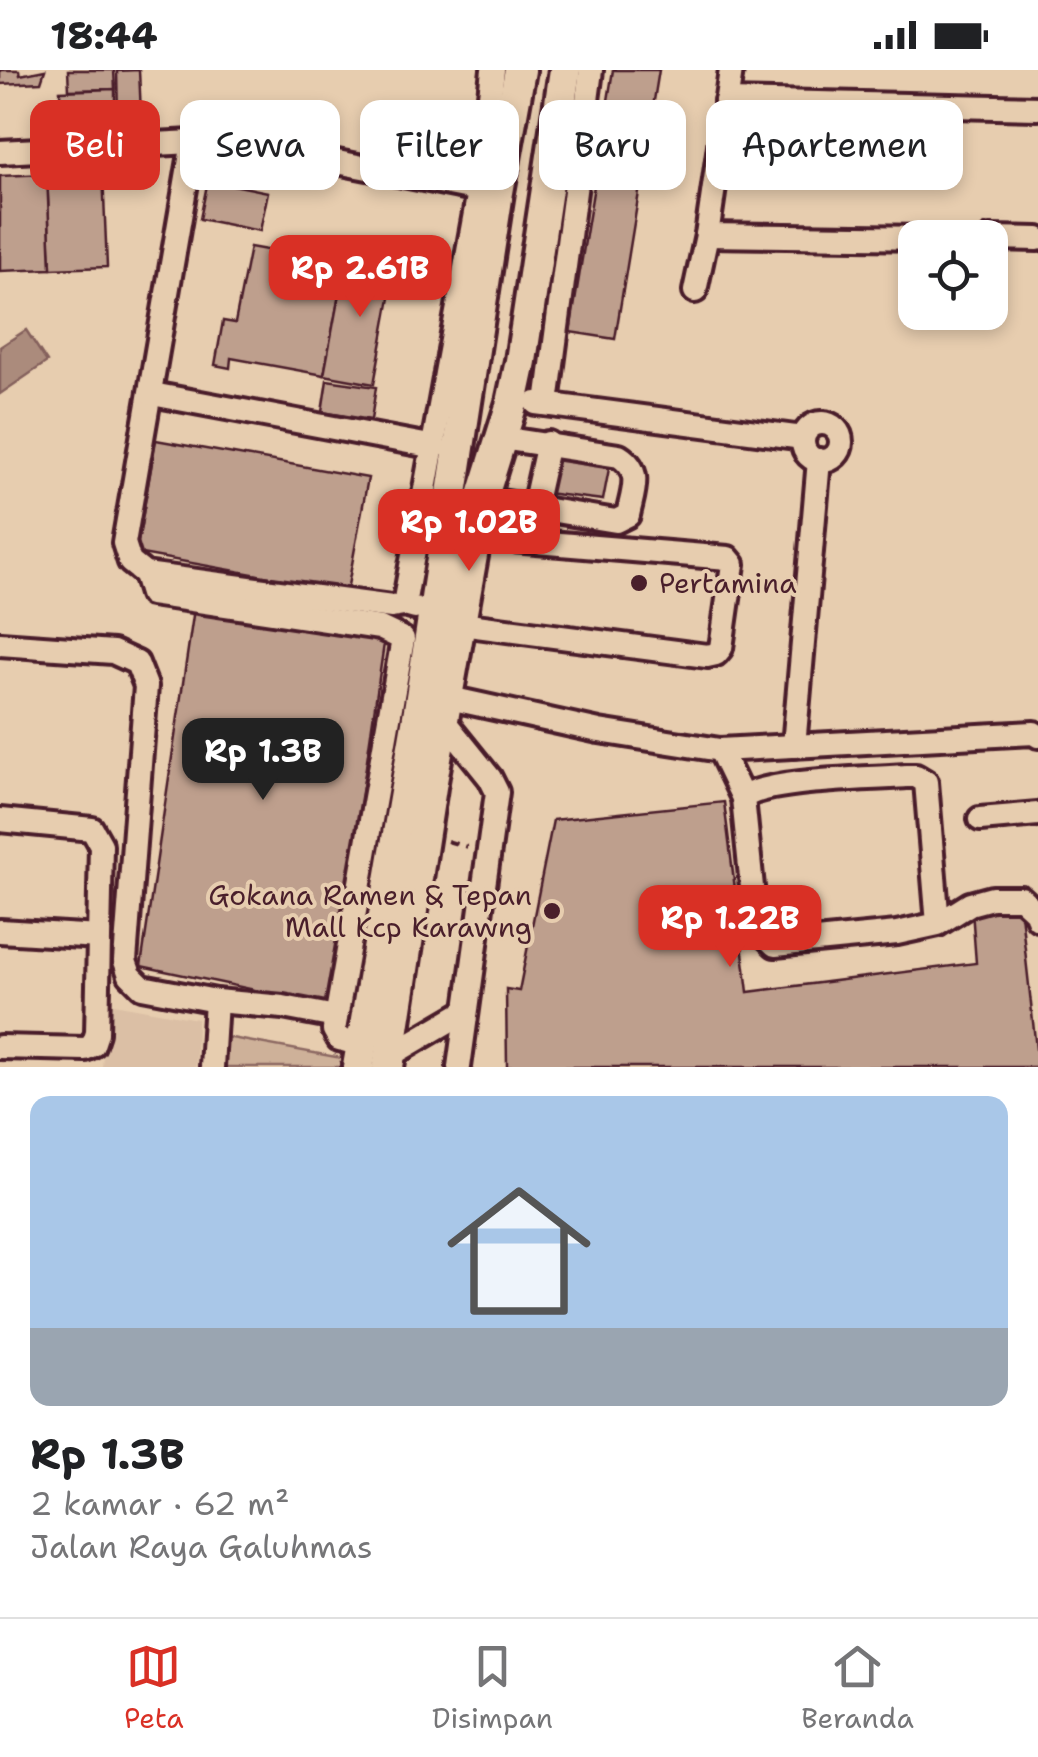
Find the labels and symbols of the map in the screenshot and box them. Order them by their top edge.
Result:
pin: Rp 2.61B [257,235,463,320]
pin: Rp 1.02B [366,489,572,574]
place label: Pertamina [659,564,797,602]
marker: Pertamina [628,572,650,594]
pin: Rp 1.3B [171,718,355,803]
place label: Gokana Ramen & Tepan Mall Kcp Karawng [208,876,532,946]
pin: Rp 1.22B [627,885,833,970]
marker: Gokana Ramen & Tepan Mall Kcp Karawng [541,900,563,922]

